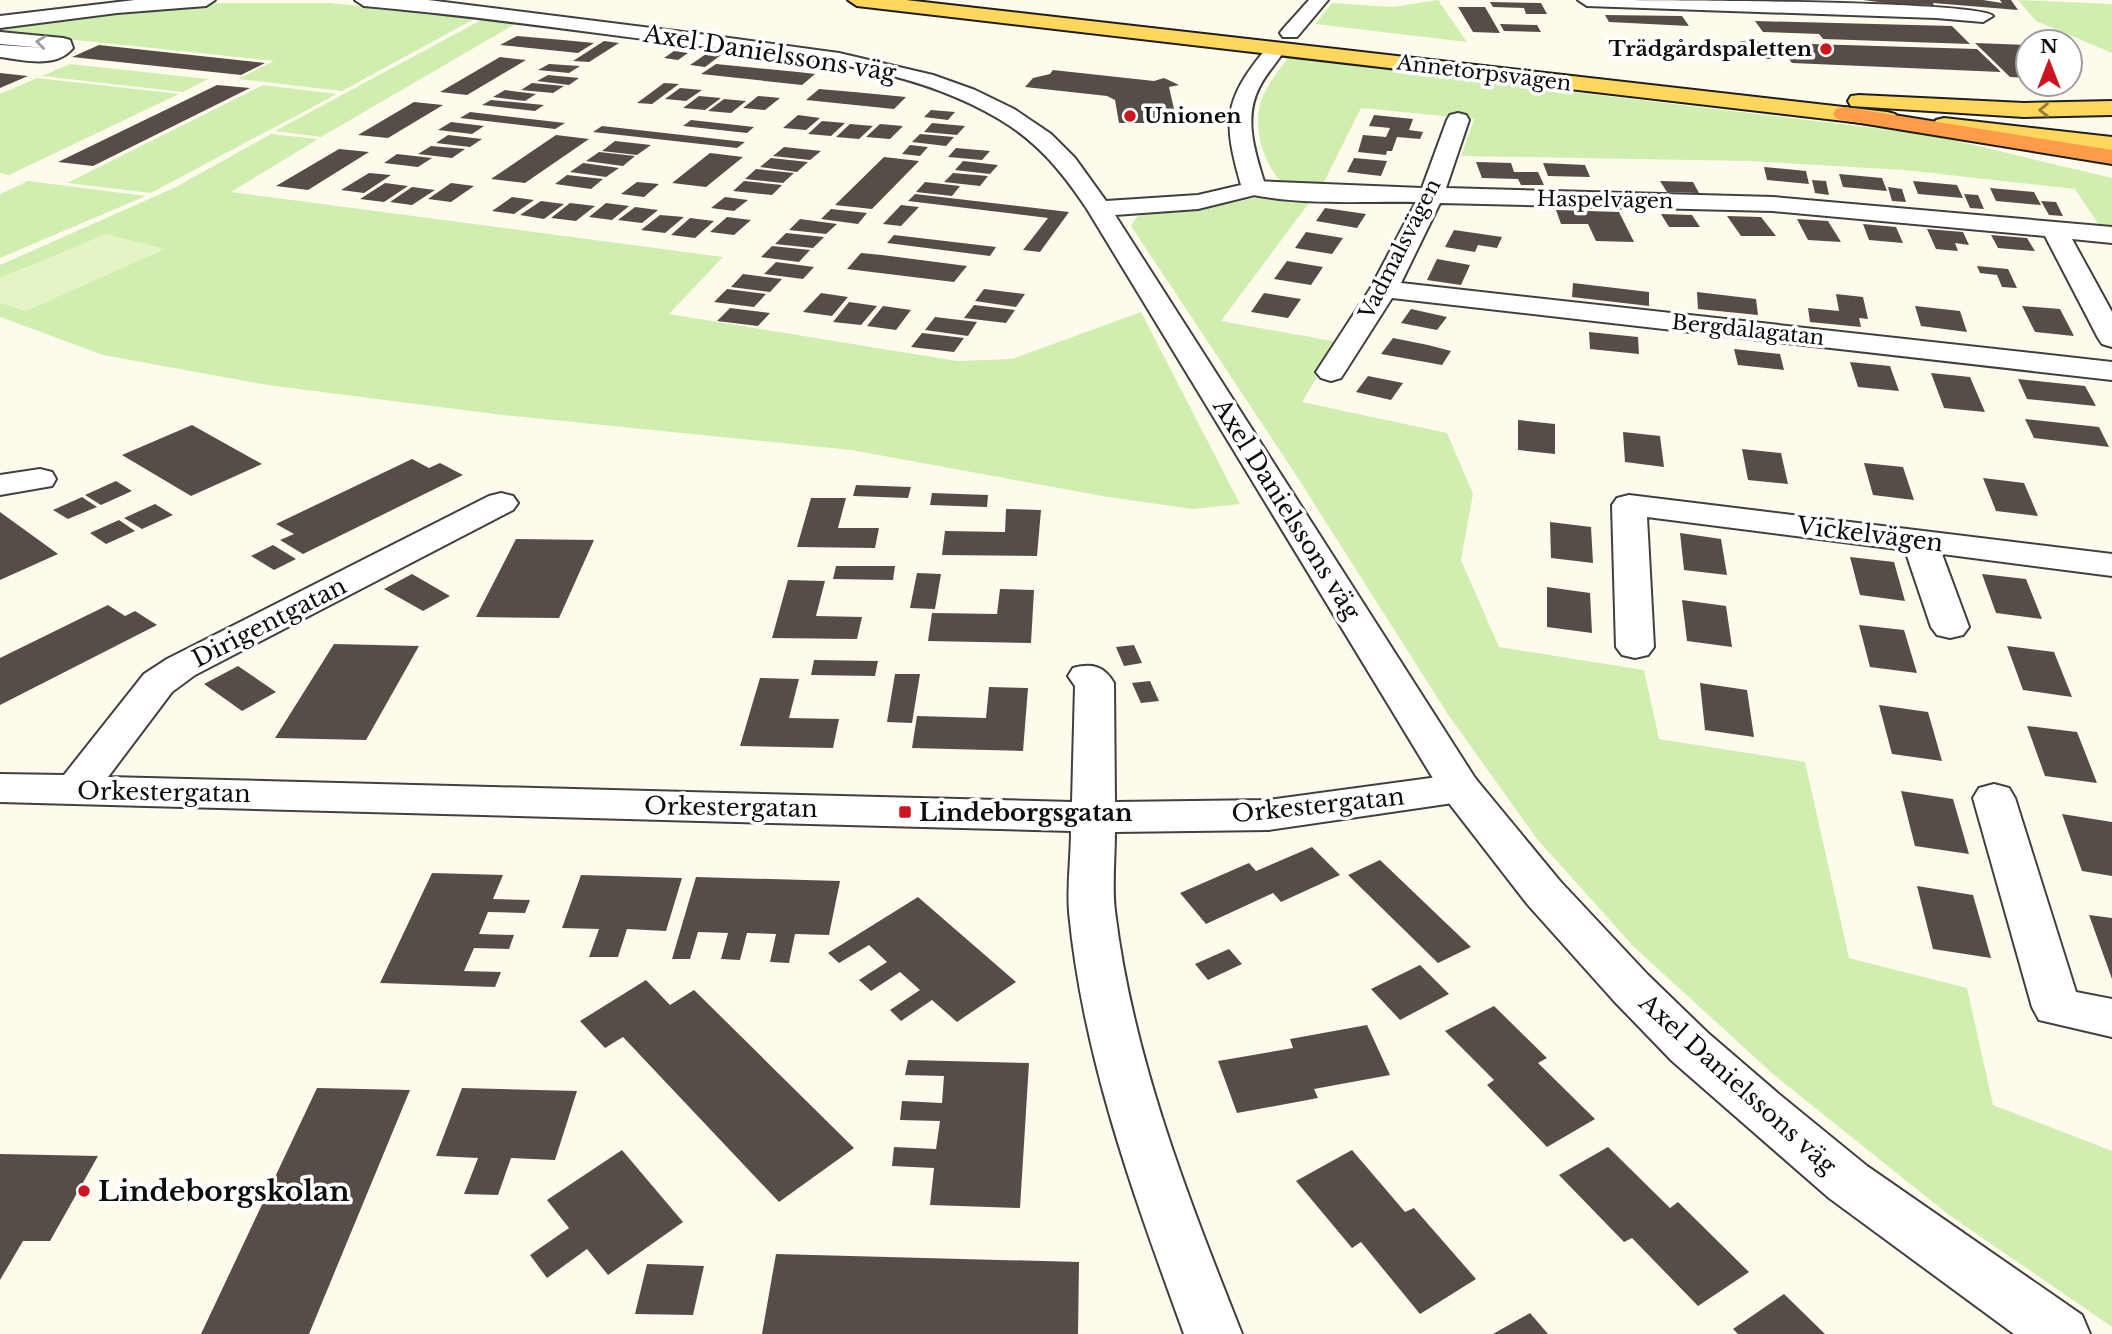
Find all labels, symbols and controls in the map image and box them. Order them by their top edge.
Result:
street label: Axel Danielssons väg [641,19,899,87]
north arrow [2014,28,2084,98]
one-way arrow [36,34,47,49]
text: N [2040,35,2058,58]
place label: Trädgårdspaletten [1609,36,1812,62]
marker: Trädgårdspaletten [1818,41,1834,57]
street label: Annetorpsvägen [1394,49,1573,97]
one-way arrow [2038,102,2049,118]
place label: Unionen [1144,103,1241,129]
marker: Unionen [1122,108,1138,124]
street label: Vadmalsvägen [1353,175,1446,324]
street label: Haspelvägen [1536,186,1674,214]
street label: Bergdalagatan [1670,309,1826,351]
street label: Axel Danielssons väg [1207,392,1367,625]
street label: Vickelvägen [1794,511,1945,557]
street label: Dirigentgatan [187,571,351,673]
street label: Orkestergatan [77,776,251,808]
street label: Orkestergatan [1230,782,1406,828]
street label: Orkestergatan [644,791,818,823]
place label: Lindeborgsgatan [919,798,1133,827]
marker: Lindeborgsgatan [897,804,913,820]
street label: Axel Danielssons väg [1633,987,1843,1180]
place label: Lindeborgskolan [98,1174,350,1209]
marker: Lindeborgskolan [76,1183,92,1199]

